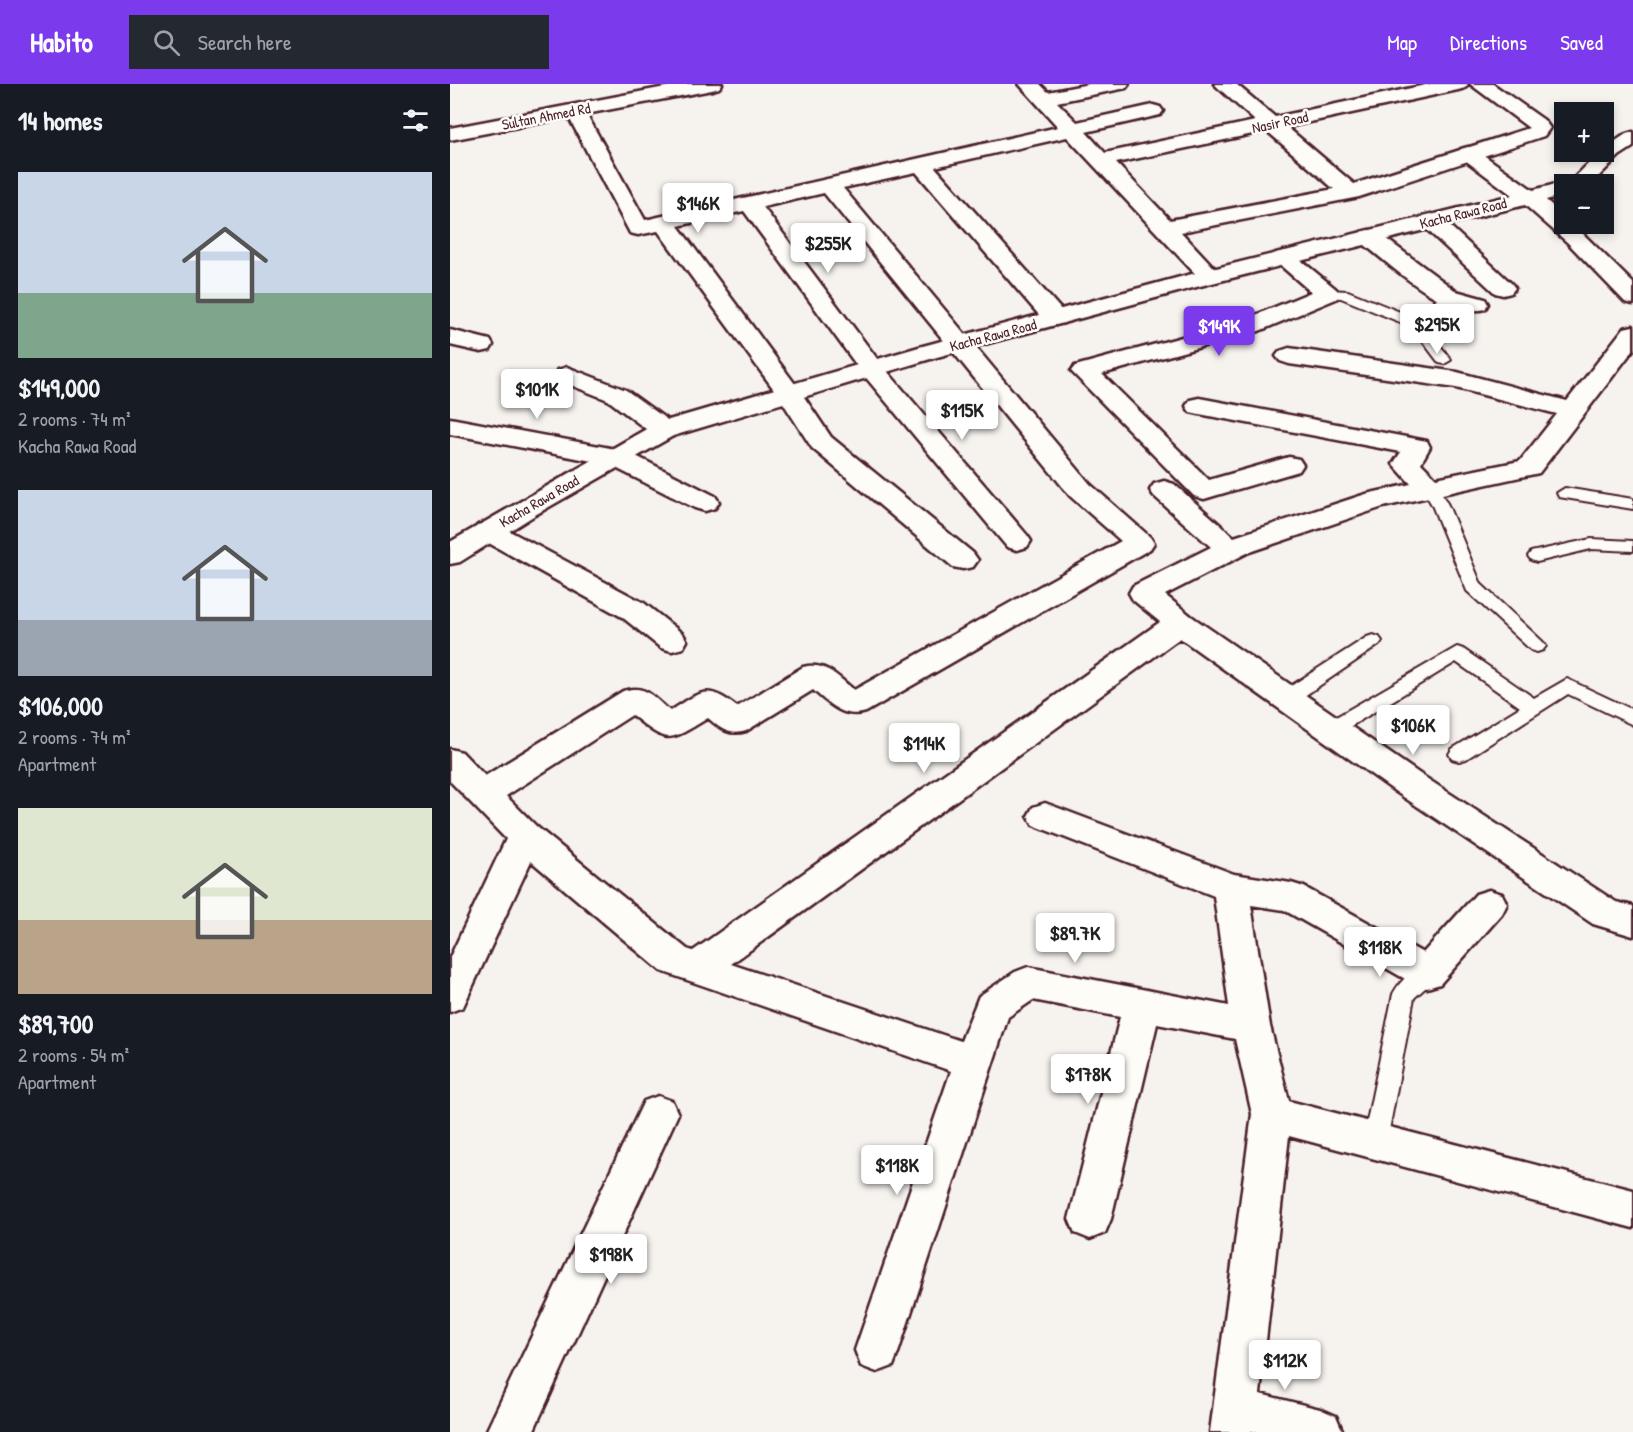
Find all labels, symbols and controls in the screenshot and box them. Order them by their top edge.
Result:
search box [129,15,549,69]
text: Habito [30,23,93,61]
icon: search [150,26,183,59]
text: Search here [198,27,292,57]
text: Map [1387,28,1417,57]
text: Directions [1450,28,1527,57]
text: Saved [1560,28,1603,57]
street label: Sultan Ahmed Rd [500,97,592,135]
map controls [1554,102,1614,234]
button: + [1554,102,1614,162]
text: 14 homes [18,103,103,138]
icon: filters [399,104,432,137]
street label: Nasir Road [1250,106,1310,138]
button: − [1554,174,1614,234]
pin: $146K [656,183,740,234]
text: $146K [676,189,720,216]
street label: Kacha Rawa Road [1417,192,1509,234]
icon: home [171,211,279,319]
pin: $255K [786,223,870,274]
text: $255K [805,229,851,256]
pin: $295K [1395,304,1479,355]
pin: $149K [1177,306,1261,357]
text: $295K [1414,310,1460,337]
text: $149K [1198,312,1240,339]
street label: Kacha Rawa Road [947,313,1039,357]
pin: $101K [495,369,579,420]
text: $149,000 [18,370,100,405]
text: $101K [515,375,559,402]
pin: $115K [920,390,1004,441]
text: $115K [940,396,984,423]
text: 2 rooms · 74 m² [18,405,130,432]
text: Kacha Rawa Road [18,432,136,459]
street label: Kacha Rawa Road [495,470,583,532]
icon: home [171,529,279,637]
text: $106,000 [18,688,103,723]
pin: $106K [1371,705,1455,756]
text: $106K [1391,711,1435,738]
text: 2 rooms · 74 m² [18,723,130,750]
pin: $114K [882,723,966,774]
text: $114K [903,729,945,756]
text: Apartment [18,750,96,777]
icon: home [171,847,279,955]
pin: $89.7K [1026,913,1124,964]
text: $89.7K [1050,919,1100,946]
pin: $118K [1338,927,1422,978]
text: $118K [1358,933,1402,960]
text: $89,700 [18,1006,93,1041]
text: 2 rooms · 54 m² [18,1041,129,1068]
pin: $178K [1046,1054,1130,1105]
text: $178K [1065,1060,1111,1087]
text: Apartment [18,1068,96,1095]
pin: $118K [855,1145,939,1196]
text: $118K [875,1151,919,1178]
pin: $198K [569,1234,653,1285]
text: $198K [589,1240,633,1267]
pin: $112K [1243,1340,1327,1391]
text: $112K [1263,1346,1307,1373]

